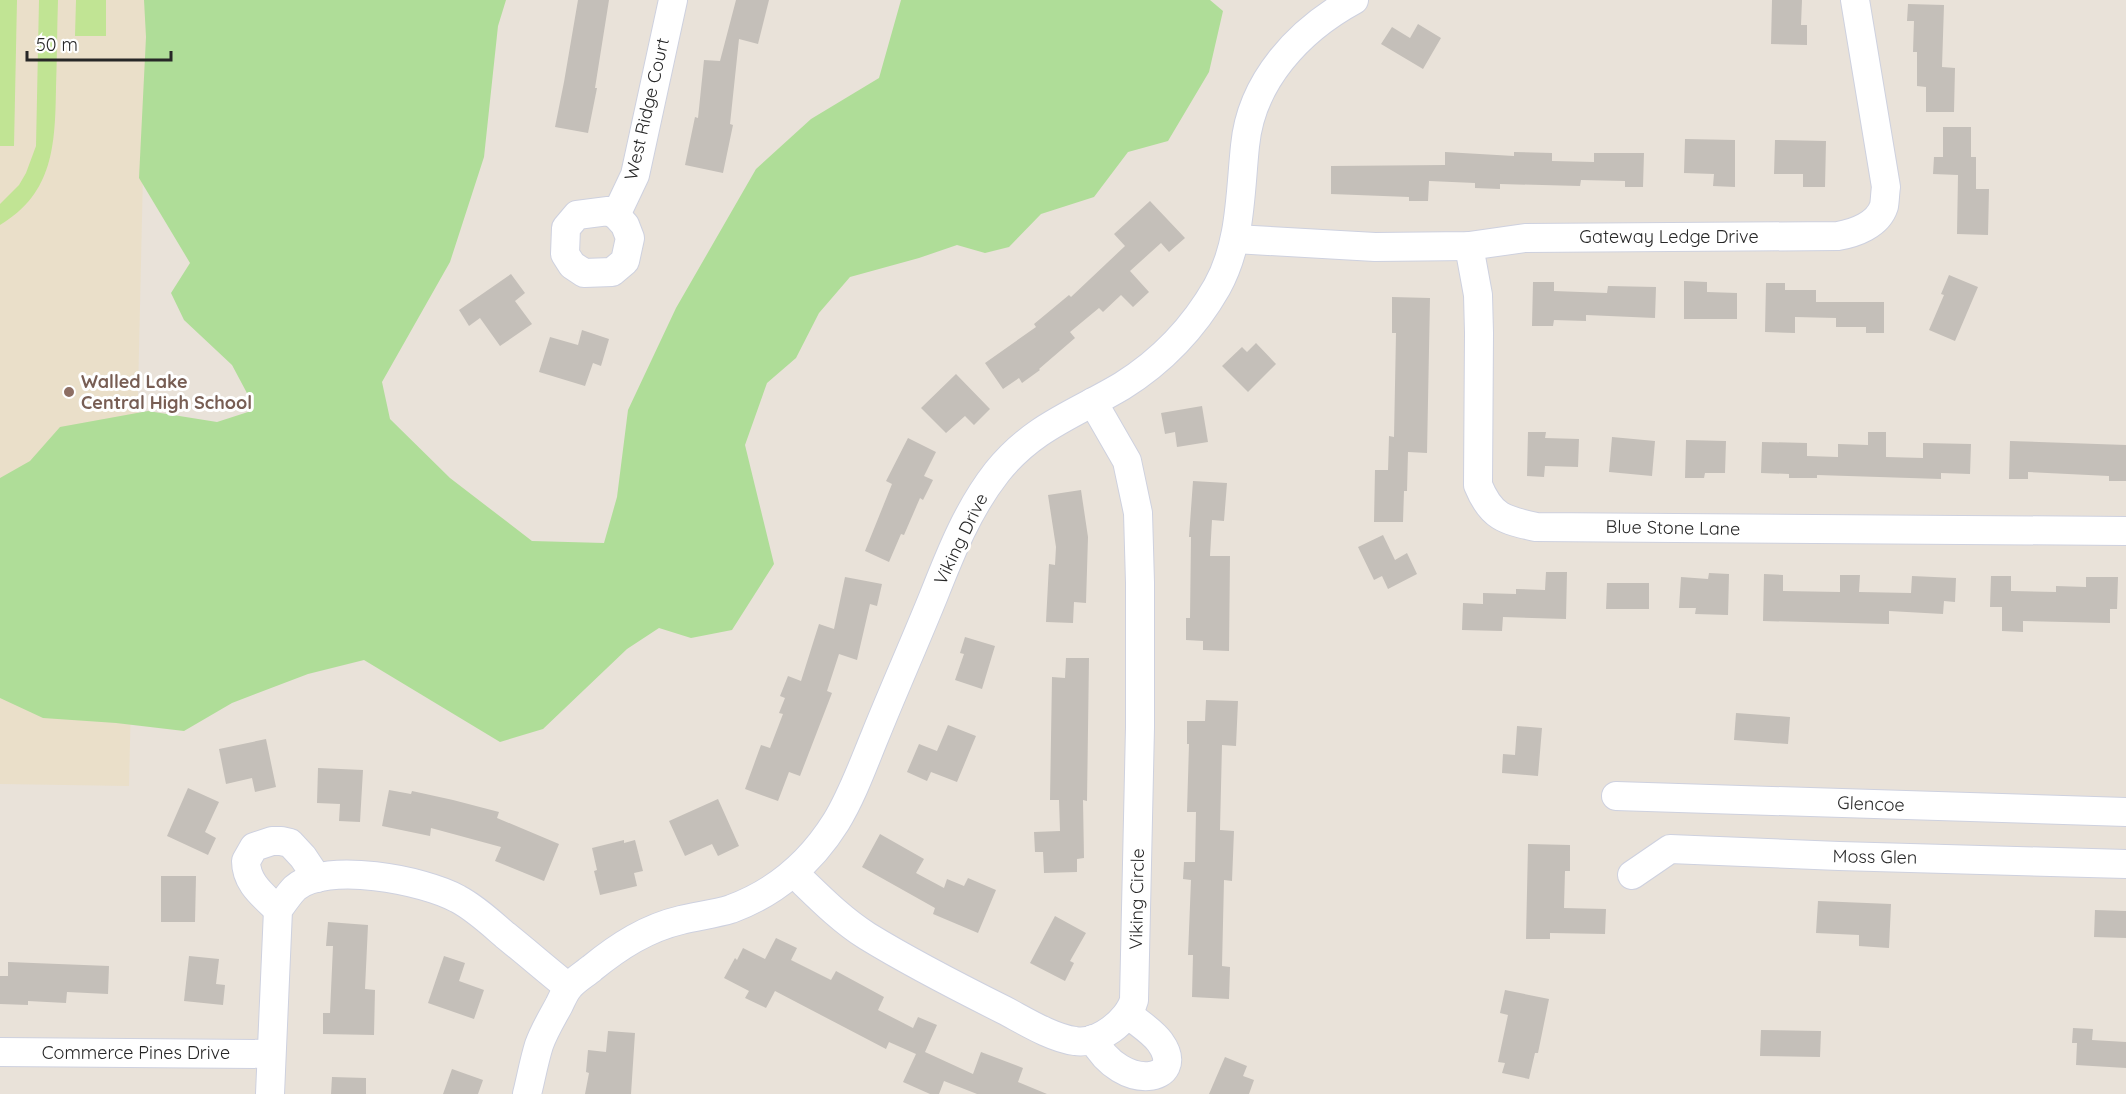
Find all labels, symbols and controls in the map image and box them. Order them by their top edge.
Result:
scale bar [27,24,171,62]
text: 50 m [36,33,78,56]
street label: West Ridge Court [619,35,674,182]
street label: Gateway Ledge Drive [1579,225,1759,248]
place label: Walled Lake Central High School [81,370,252,414]
marker: Walled Lake Central High School [62,385,76,399]
street label: Viking Drive [928,489,993,588]
street label: Blue Stone Lane [1606,515,1740,540]
street label: Glencoe [1837,791,1905,816]
street label: Moss Glen [1833,844,1918,869]
street label: Viking Circle [1124,848,1149,950]
street label: Commerce Pines Drive [42,1041,230,1064]

